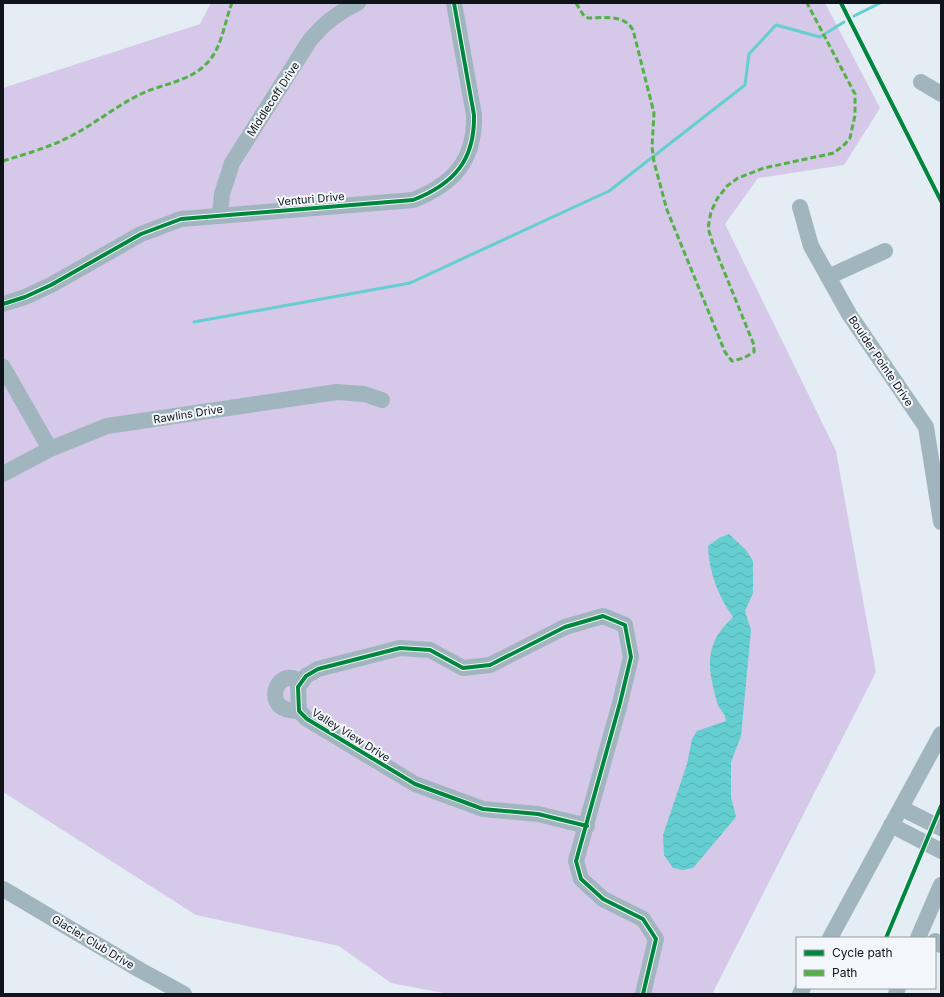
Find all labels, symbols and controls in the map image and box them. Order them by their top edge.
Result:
street label: Middlecoff Drive [244,59,302,139]
street label: Venturi Drive [277,189,345,209]
street label: Boulder Pointe Drive [845,313,917,409]
street label: Rawlins Drive [152,402,224,426]
street label: Valley View Drive [309,705,393,765]
street label: Glacier Club Drive [49,912,137,972]
legend [796,937,936,989]
text: Cycle path [832,945,893,960]
text: Path [832,965,857,980]

